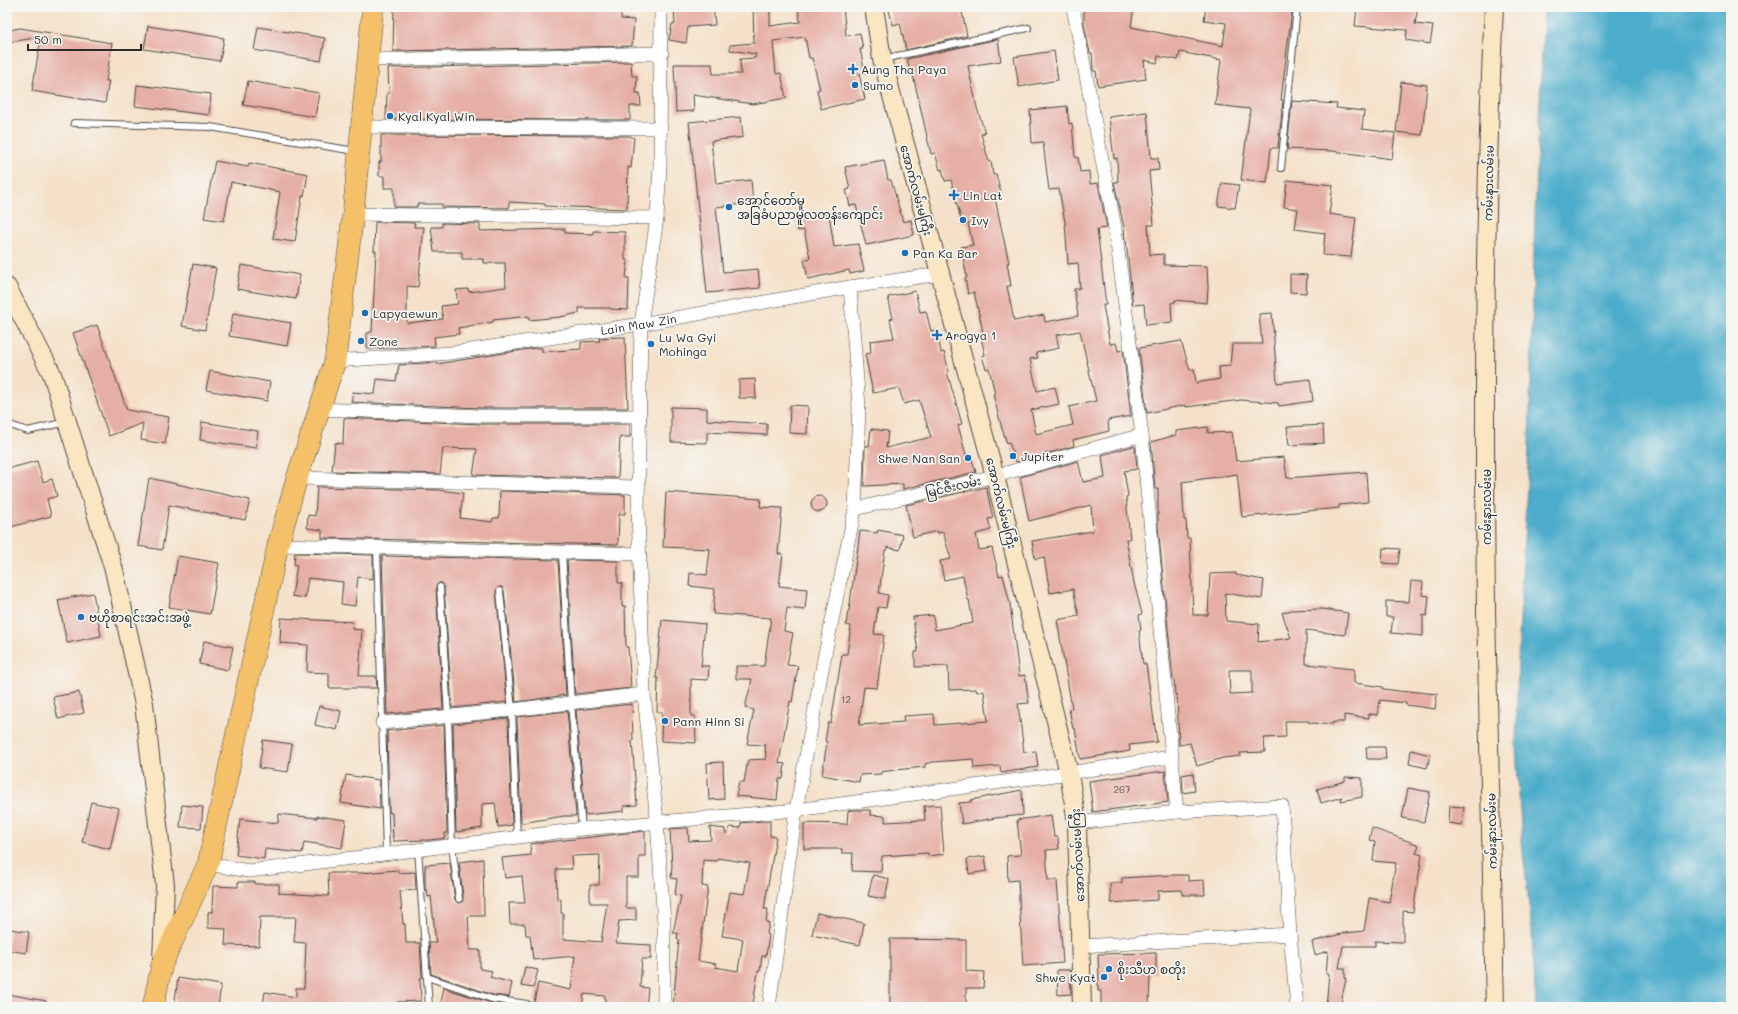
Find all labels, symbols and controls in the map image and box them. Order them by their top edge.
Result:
scale bar [28,26,141,52]
text: 50 m [34,31,62,47]
place label: Aung Tha Paya [861,61,947,77]
marker: Aung Tha Paya [848,64,858,74]
place label: Sumo [863,77,893,93]
marker: Sumo [850,80,860,90]
place label: Kyal Kyal Win [398,108,475,124]
marker: Kyal Kyal Win [385,111,395,121]
street label: အောက်လမ်းမကြီး [894,143,937,238]
street label: ကမ်းနားလမ်းမ [1479,145,1500,221]
place label: Lin Lat [963,187,1003,203]
marker: Lin Lat [948,189,960,201]
place label: အောင်တော်မူ အခြခံပညာမူလတန်းကျောင်း [737,192,883,225]
marker: အောင်တော်မူ အခြခံပညာမူလတန်းကျောင်း [724,202,734,212]
place label: Ivy [971,212,989,228]
marker: Ivy [958,215,968,225]
place label: Pan Ka Bar [913,245,978,261]
marker: Pan Ka Bar [900,248,910,258]
place label: Lapyaewun [373,305,438,321]
marker: Lapyaewun [360,308,370,318]
street label: Lain Maw Zin [599,310,678,338]
place label: Arogya 1 [945,327,996,343]
place label: Lu Wa Gyi Mohinga [659,329,716,359]
marker: Arogya 1 [932,330,942,340]
place label: Zone [369,333,398,349]
marker: Zone [356,336,366,346]
marker: Lu Wa Gyi Mohinga [646,339,656,349]
place label: Jupiter [1021,448,1064,464]
place label: Shwe Nan San [878,450,960,466]
marker: Jupiter [1008,451,1018,461]
marker: Shwe Nan San [963,453,973,463]
street label: အောက်လမ်းမကြီး [980,456,1021,551]
street label: ကမ်းနားလမ်းမ [1478,469,1497,545]
street label: မြင်ဇီးလမ်း [924,472,983,503]
place label: ဗဟိုစာရင်းအင်းအဖွဲ့ [89,609,192,628]
marker: ဗဟိုစာရင်းအင်းအဖွဲ့ [76,612,86,622]
house number: 12 [841,692,851,706]
place label: Pann Hinn Si [673,713,745,729]
marker: Pann Hinn Si [660,716,670,726]
house number: 267 [1113,782,1131,796]
street label: ကမ်းနားလမ်းမ [1482,793,1503,869]
street label: အောက်လမ်းမကြီး [1067,808,1090,902]
place label: စိုးသီဟ စတိုး [1117,961,1186,980]
marker: စိုးသီဟ စတိုး [1104,964,1114,974]
place label: Shwe Kyat [1036,969,1096,985]
marker: Shwe Kyat [1099,972,1109,982]

